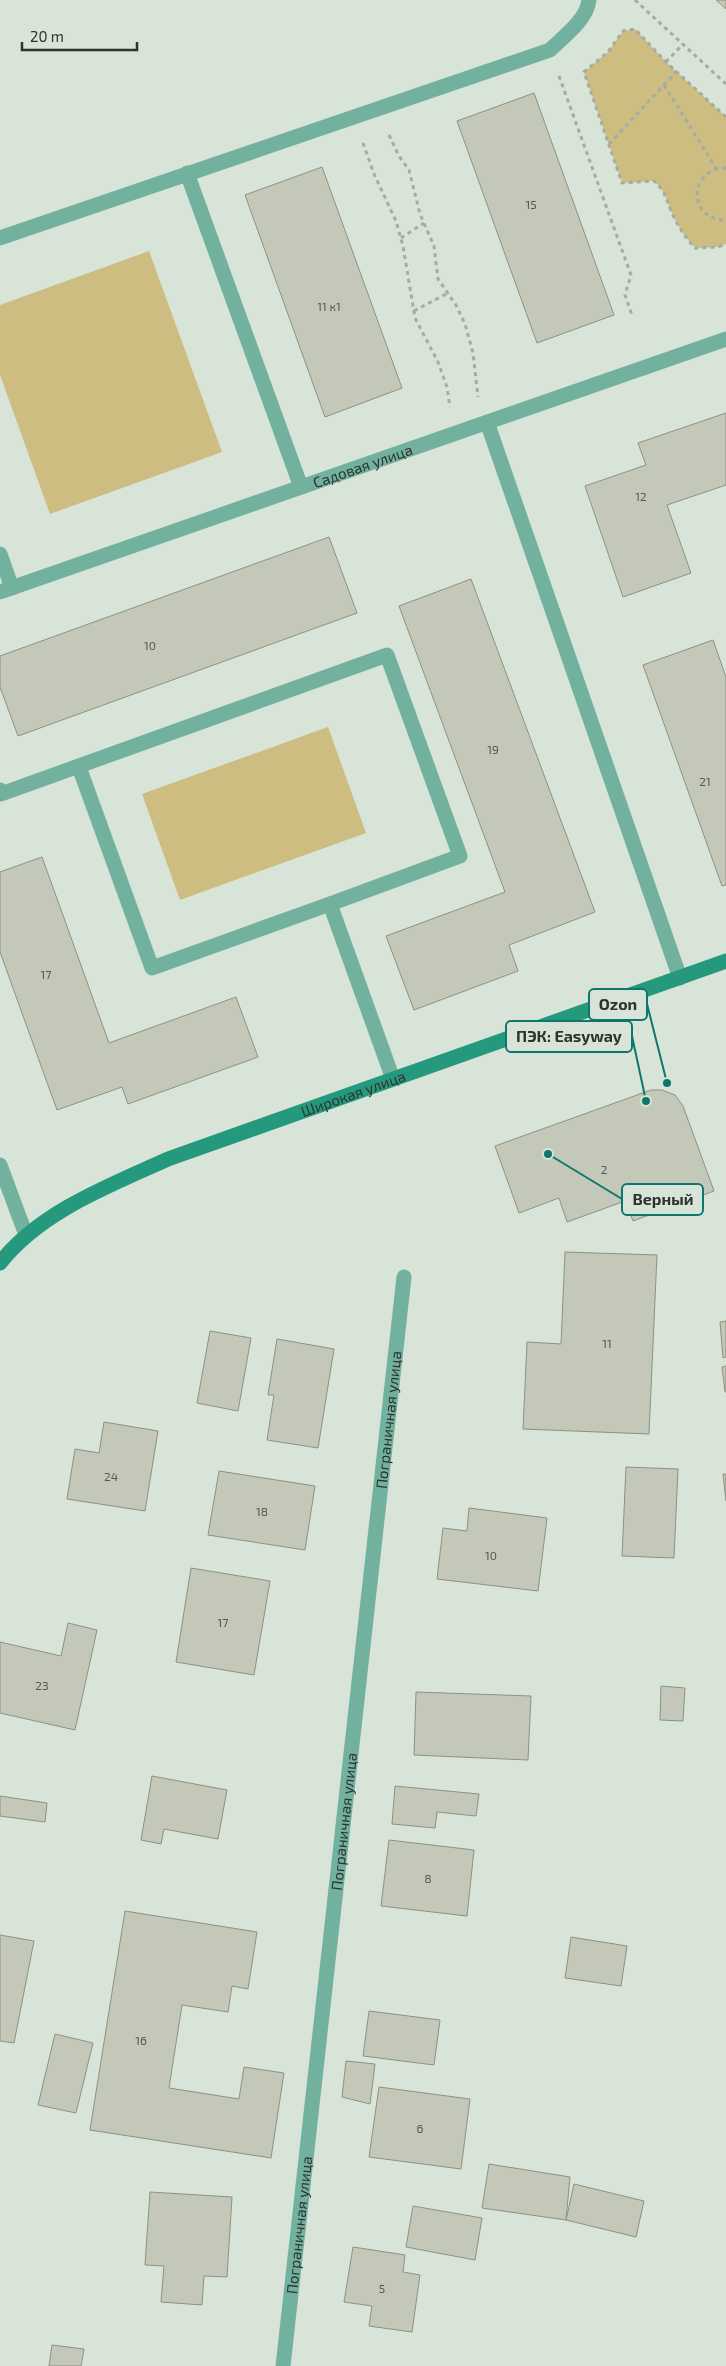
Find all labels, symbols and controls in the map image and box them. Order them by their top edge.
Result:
scale bar [22,20,138,52]
text: 20 m [30,27,64,45]
house number: 15 [525,197,537,211]
house number: 11 к1 [317,299,341,313]
street label: Садовая улица [310,440,415,491]
house number: 12 [635,489,647,503]
house number: 10 [144,638,156,652]
house number: 19 [487,742,499,756]
house number: 21 [699,774,711,788]
house number: 17 [41,967,51,981]
callout: Ozon [589,989,647,1020]
text: Ozon [599,994,637,1013]
callout: ПЭК: Easyway [506,1021,632,1052]
text: ПЭК: Easyway [516,1026,622,1046]
street label: Широкая улица [298,1066,408,1120]
house number: 2 [601,1162,608,1176]
callout: Верный [622,1184,703,1215]
text: Верный [633,1189,693,1208]
house number: 11 [602,1336,612,1350]
street label: Пограничная улица [372,1350,405,1490]
house number: 24 [104,1469,118,1483]
house number: 18 [256,1504,268,1518]
house number: 10 [485,1548,497,1562]
house number: 17 [218,1615,228,1629]
house number: 23 [35,1678,49,1692]
street label: Пограничная улица [327,1751,360,1891]
house number: 8 [424,1871,432,1885]
house number: 16 [135,2033,147,2047]
house number: 6 [417,2121,424,2135]
street label: Пограничная улица [282,2155,315,2295]
house number: 5 [379,2281,385,2295]

